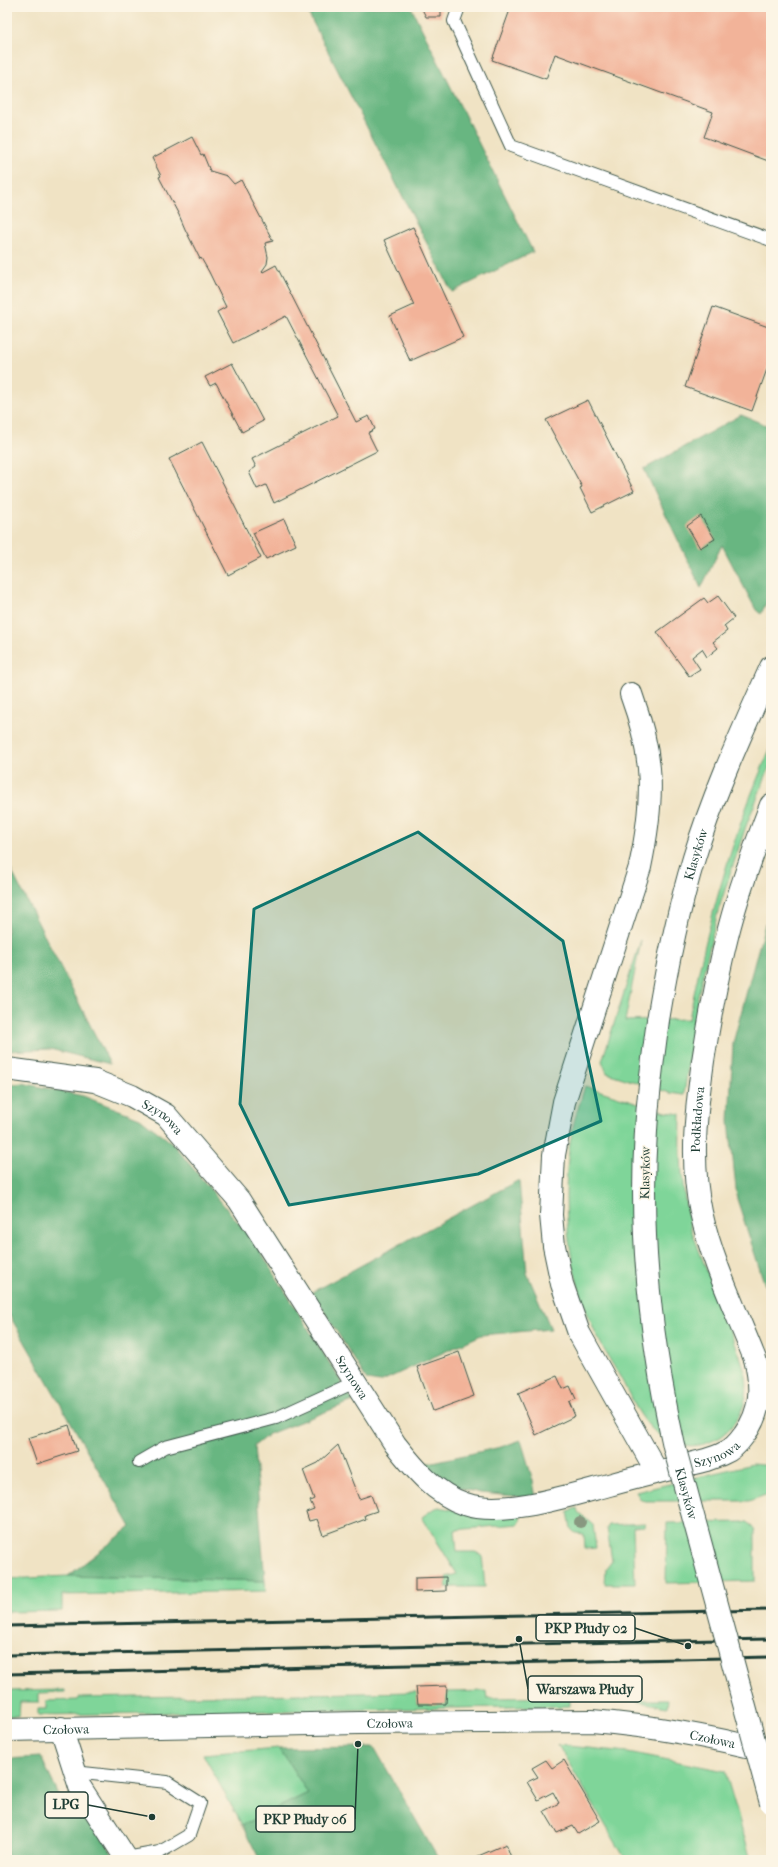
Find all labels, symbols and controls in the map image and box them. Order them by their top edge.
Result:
street label: Klasyków [680,826,711,882]
street label: Podkładowa [687,1085,707,1153]
street label: Szynowa [140,1096,187,1138]
street label: Klasyków [637,1146,653,1200]
street label: Szynowa [333,1353,372,1403]
street label: Szynowa [692,1437,744,1470]
street label: Klasyków [673,1466,701,1521]
callout: PKP Płudy 02 [536,1615,635,1641]
text: PKP Płudy 02 [545,1620,627,1637]
callout: Warszawa Płudy [528,1676,642,1702]
text: Warszawa Płudy [535,1681,635,1698]
street label: Czołowa [367,1715,414,1730]
street label: Czołowa [43,1721,90,1737]
street label: Czołowa [689,1727,738,1751]
callout: LPG [45,1792,88,1818]
text: LPG [53,1796,79,1813]
callout: PKP Płudy 06 [256,1806,355,1832]
text: PKP Płudy 06 [263,1811,347,1828]

